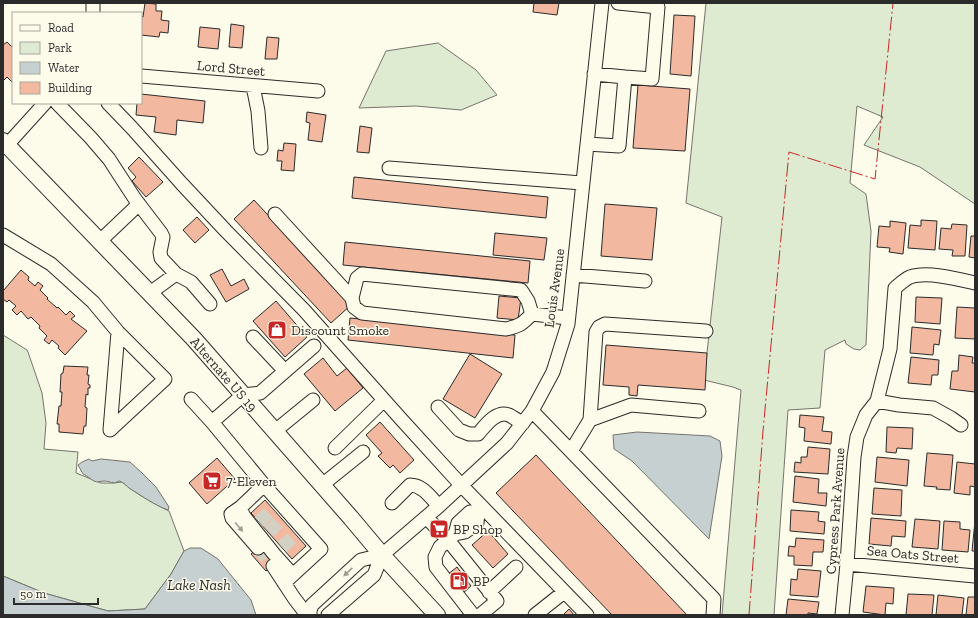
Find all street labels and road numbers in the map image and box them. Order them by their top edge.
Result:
street label: Lord Street [196,57,267,80]
street label: Louis Avenue [541,247,569,329]
street label: Alternate US 19 [186,333,261,415]
street label: Cypress Park Avenue [823,447,848,575]
street label: Sea Oats Street [866,542,960,567]

